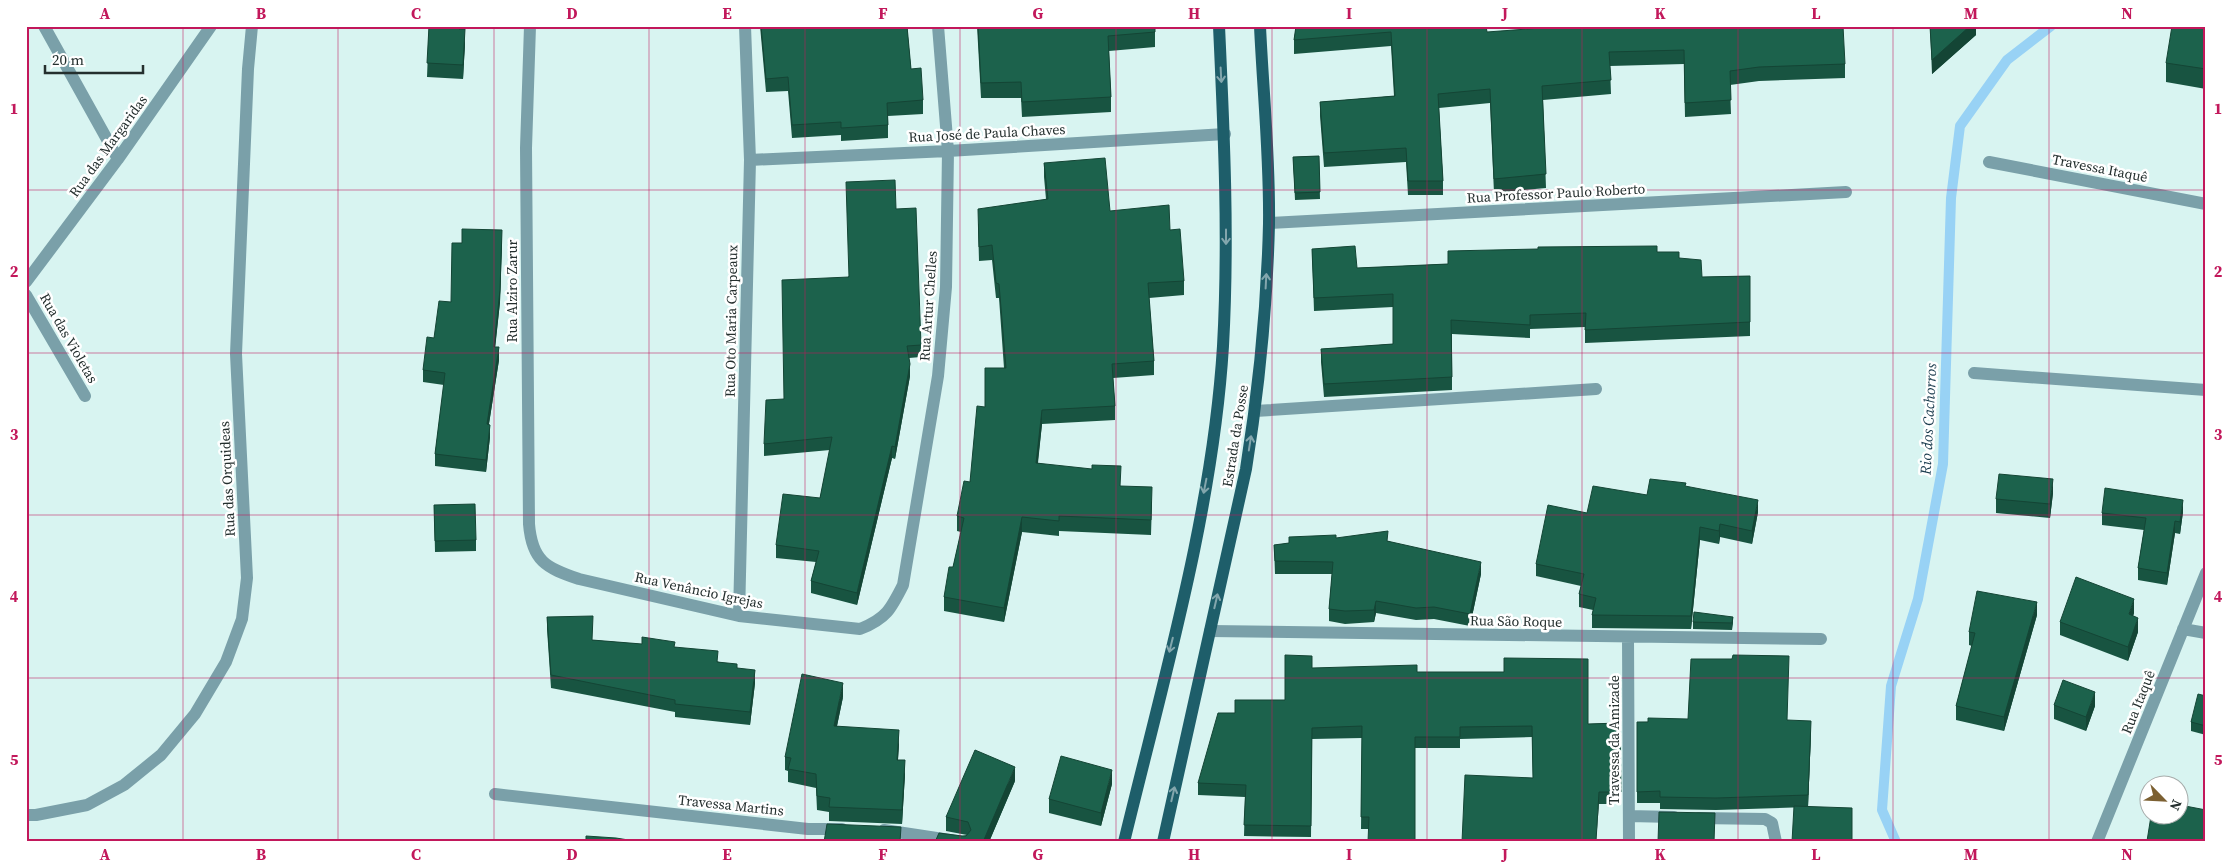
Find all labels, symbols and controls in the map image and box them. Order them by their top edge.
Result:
text: A [100,2,111,24]
text: B [256,2,267,24]
text: C [411,2,421,24]
text: D [566,2,578,24]
text: E [722,2,732,24]
text: F [878,2,888,24]
text: G [1033,2,1044,24]
text: H [1188,2,1200,24]
text: I [1346,2,1352,24]
text: J [1501,2,1508,24]
text: K [1654,2,1666,24]
text: L [1811,2,1821,24]
text: M [1964,2,1978,24]
text: N [2121,2,2133,24]
scale bar [45,42,142,74]
text: 20 m [52,49,84,70]
one-way arrow [1217,67,1226,83]
street label: Rua das Margaridas [64,91,152,201]
text: 1 [10,97,18,119]
text: 1 [2214,97,2222,119]
street label: Rua José de Paula Chaves [908,119,1066,147]
street label: Travessa Itaquê [2051,149,2149,187]
street label: Rua Professor Paulo Roberto [1466,178,1646,208]
one-way arrow [1221,229,1231,245]
street label: Rua Alziro Zarur [502,239,522,343]
street label: Rua Oto Maria Carpeaux [720,244,742,397]
street label: Rua Artur Chelles [914,250,942,362]
text: 2 [10,260,19,282]
text: 2 [2214,260,2223,282]
one-way arrow [1261,273,1270,289]
street label: Rua das Violetas [35,289,103,387]
water label: Rio dos Cachorros [1915,362,1941,476]
street label: Estrada da Posse [1217,383,1253,489]
street label: Rua das Orquideas [214,421,240,537]
text: 3 [10,423,19,445]
text: 3 [2214,423,2223,445]
one-way arrow [1246,435,1256,451]
one-way arrow [1199,478,1209,494]
street label: Rua Venâncio Igrejas [633,567,765,613]
text: 4 [10,585,19,607]
text: 4 [2214,585,2223,607]
one-way arrow [1212,594,1221,610]
street label: Rua São Roque [1470,610,1562,632]
one-way arrow [1166,637,1175,653]
street label: Rua Itaquê [2116,667,2160,737]
street label: Travessa da Amizade [1604,675,1624,805]
text: 5 [10,748,19,770]
text: 5 [2214,748,2223,770]
north arrow [2140,776,2190,826]
one-way arrow [1169,787,1178,803]
street label: Travessa Martins [677,790,785,820]
text: N [2165,797,2187,814]
text: A [100,843,111,865]
text: B [256,843,267,865]
text: C [411,843,421,865]
text: D [566,843,578,865]
text: E [722,843,732,865]
text: F [878,843,888,865]
text: G [1033,843,1044,865]
text: H [1188,843,1200,865]
text: I [1346,843,1352,865]
text: J [1501,843,1508,865]
text: K [1654,843,1666,865]
text: L [1811,843,1821,865]
text: M [1964,843,1978,865]
text: N [2121,843,2133,865]

